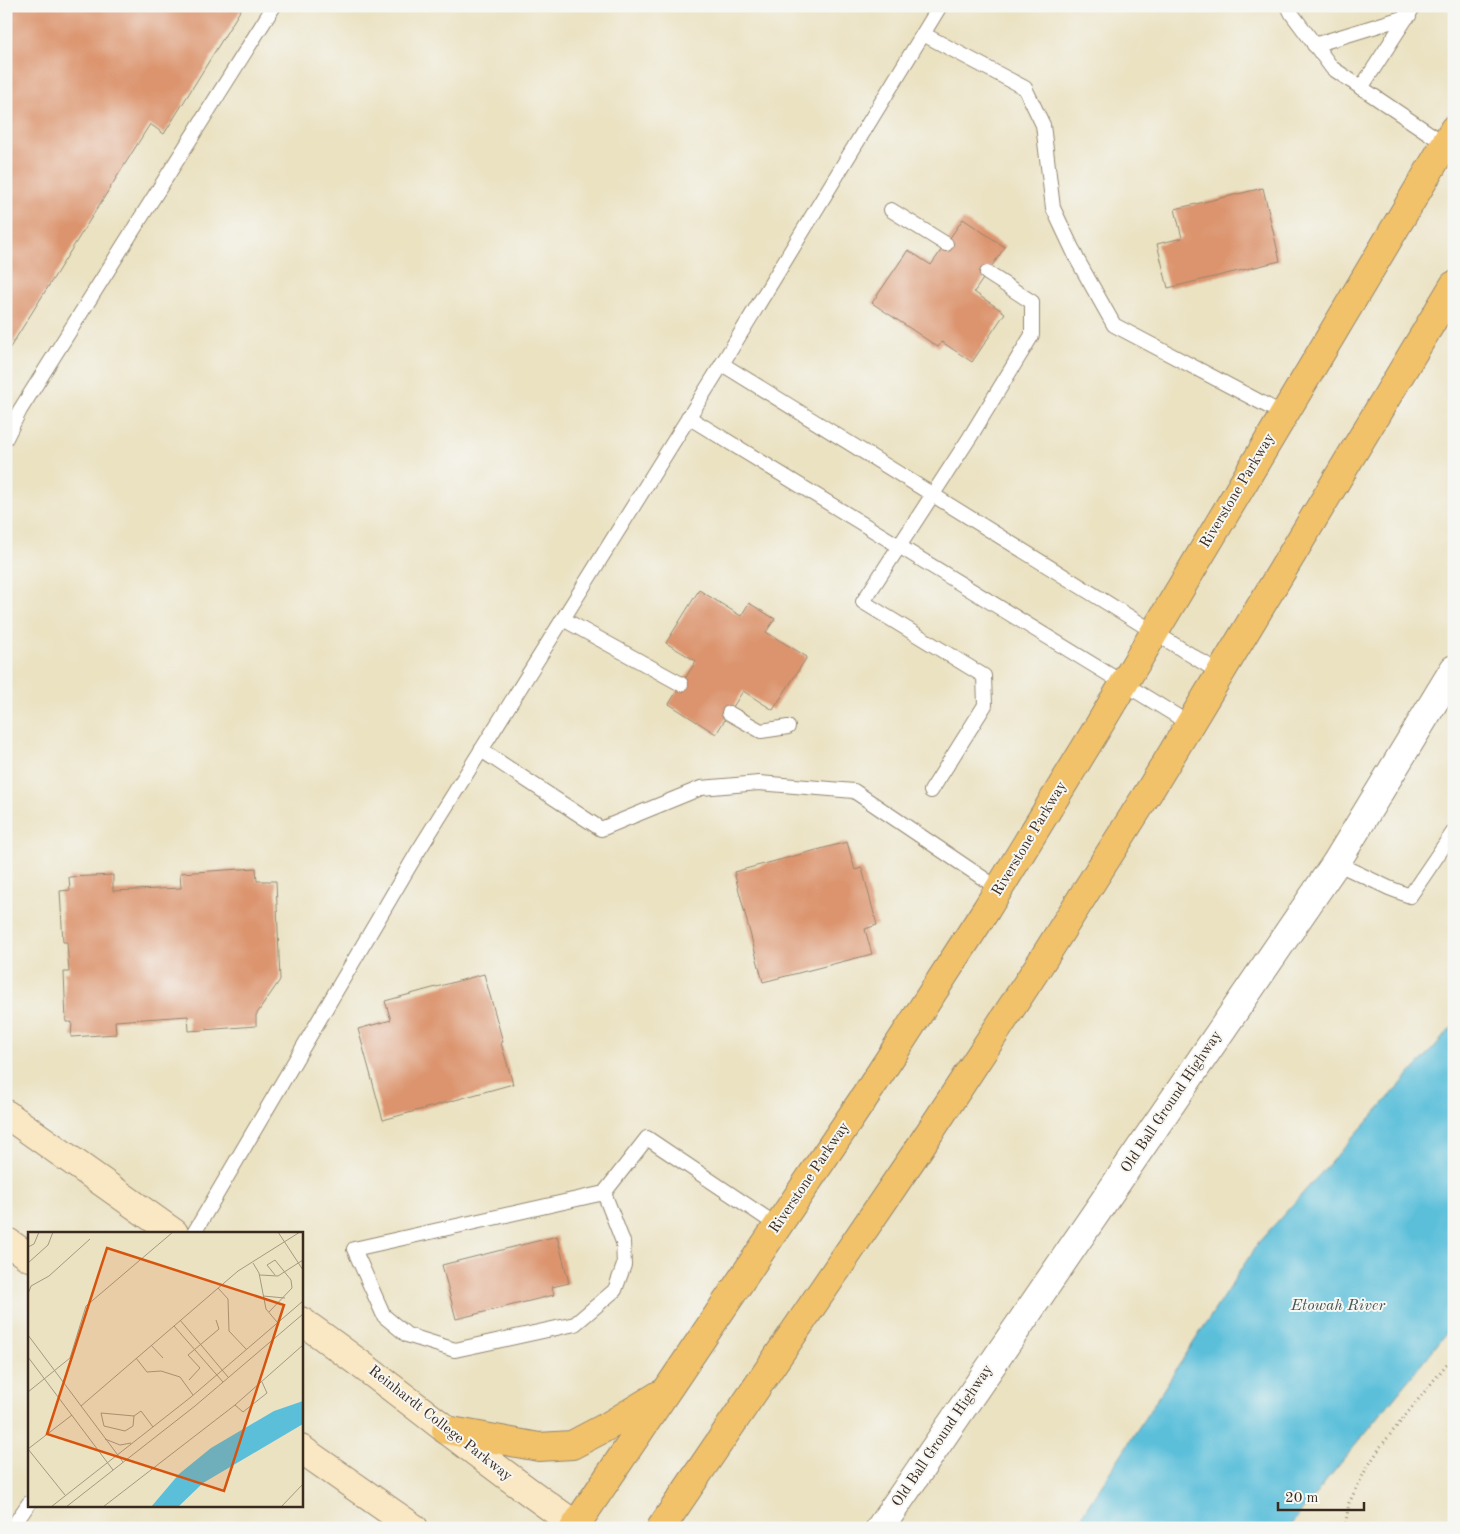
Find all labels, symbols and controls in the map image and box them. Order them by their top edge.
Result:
street label: Riverstone Parkway [1198,431,1278,551]
street label: Riverstone Parkway [990,779,1070,899]
street label: Old Ball Ground Highway [1119,1028,1225,1176]
street label: Riverstone Parkway [767,1120,853,1236]
inset map [28,1232,302,1506]
water label: Etowah River [1290,1298,1386,1314]
street label: Old Ball Ground Highway [890,1362,996,1510]
street label: Reinhardt College Parkway [365,1363,515,1485]
scale bar [1278,1479,1364,1511]
text: 20 m [1285,1491,1319,1506]

